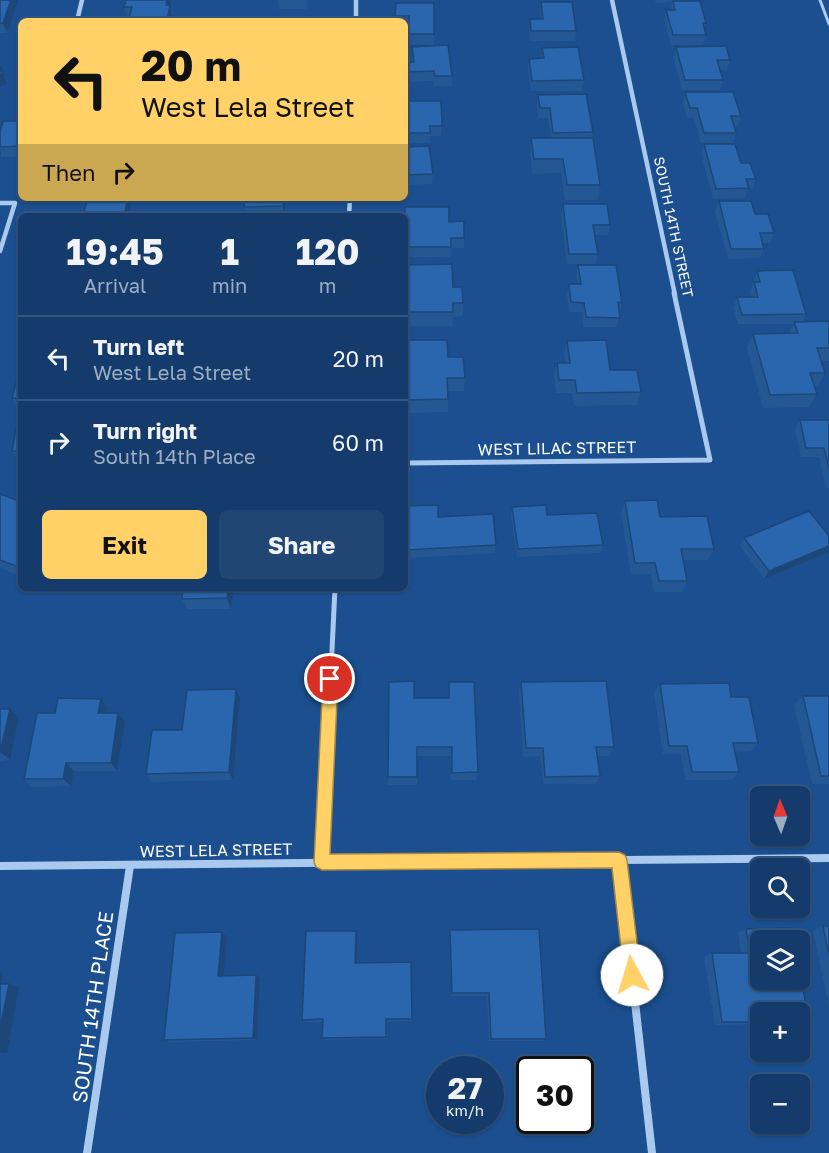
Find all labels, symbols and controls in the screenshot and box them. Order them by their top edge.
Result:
text: 20 m [141,40,241,90]
icon: left [42,42,120,120]
text: West Lela Street [141,91,355,123]
street label: SOUTH 14TH STREET [651,155,697,299]
icon: right [107,156,140,189]
text: Then [42,159,95,186]
text: 19:45 [66,230,164,273]
text: 1 [220,230,239,273]
text: 120 [296,230,360,273]
text: Arrival [84,273,146,297]
text: min [212,273,247,297]
text: m [319,273,337,297]
text: Turn left [93,333,184,360]
icon: left [42,342,75,375]
text: 20 m [333,345,384,372]
text: West Lela Street [93,360,251,384]
text: Turn right [93,417,197,444]
icon: right [42,426,75,459]
text: 60 m [332,429,384,456]
street label: WEST LILAC STREET [478,437,637,459]
text: South 14th Place [93,444,256,468]
button: Exit [42,510,207,579]
button: Share [219,510,384,579]
pin [304,653,355,704]
icon: arrive [313,662,346,695]
north arrow [750,786,810,846]
map controls [750,786,810,1134]
street label: WEST LELA STREET [139,839,293,861]
button: search [750,858,810,918]
street label: SOUTH 14TH PLACE [67,910,117,1104]
button: layers [750,930,810,990]
position arrow [600,943,664,1007]
button: + [750,1002,810,1062]
speed limit sign: 30 [516,1056,594,1134]
text: 27 [448,1070,482,1106]
button: − [750,1074,810,1134]
text: km/h [446,1101,484,1119]

